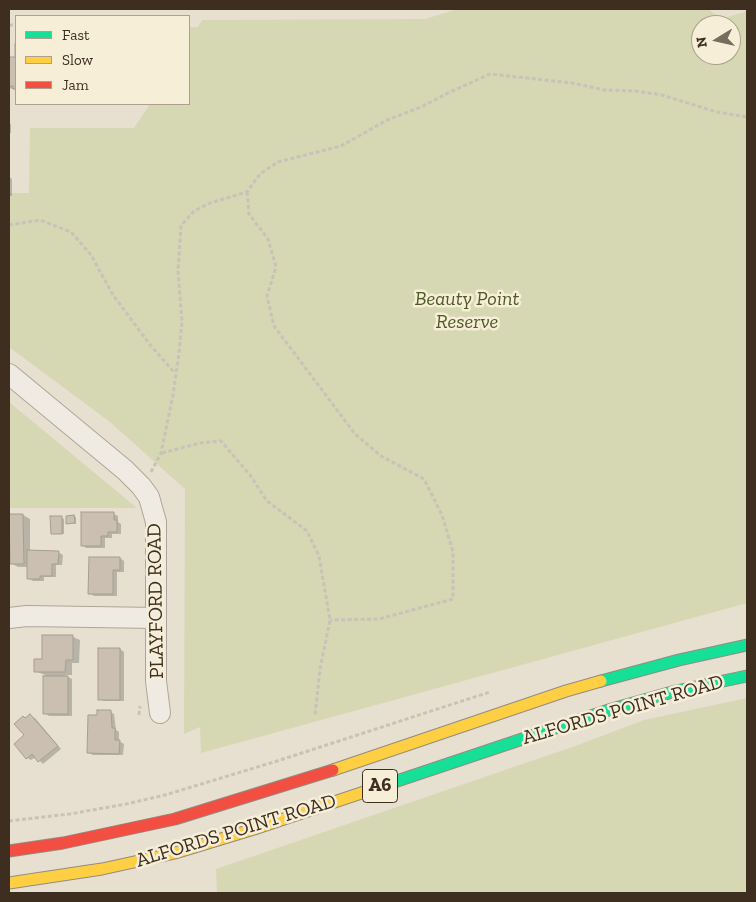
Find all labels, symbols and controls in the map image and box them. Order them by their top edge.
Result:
legend [15,15,190,105]
north arrow [691,15,741,65]
text: Fast [62,26,90,44]
text: N [692,36,711,49]
text: Slow [62,51,93,69]
text: Jam [62,76,89,94]
park label: Beauty Point Reserve [415,287,519,334]
street label: PLAYFORD ROAD [143,523,169,679]
street label: ALFORDS POINT ROAD [520,670,726,750]
road number: A6 [362,769,398,802]
street label: ALFORDS POINT ROAD [133,789,339,873]

